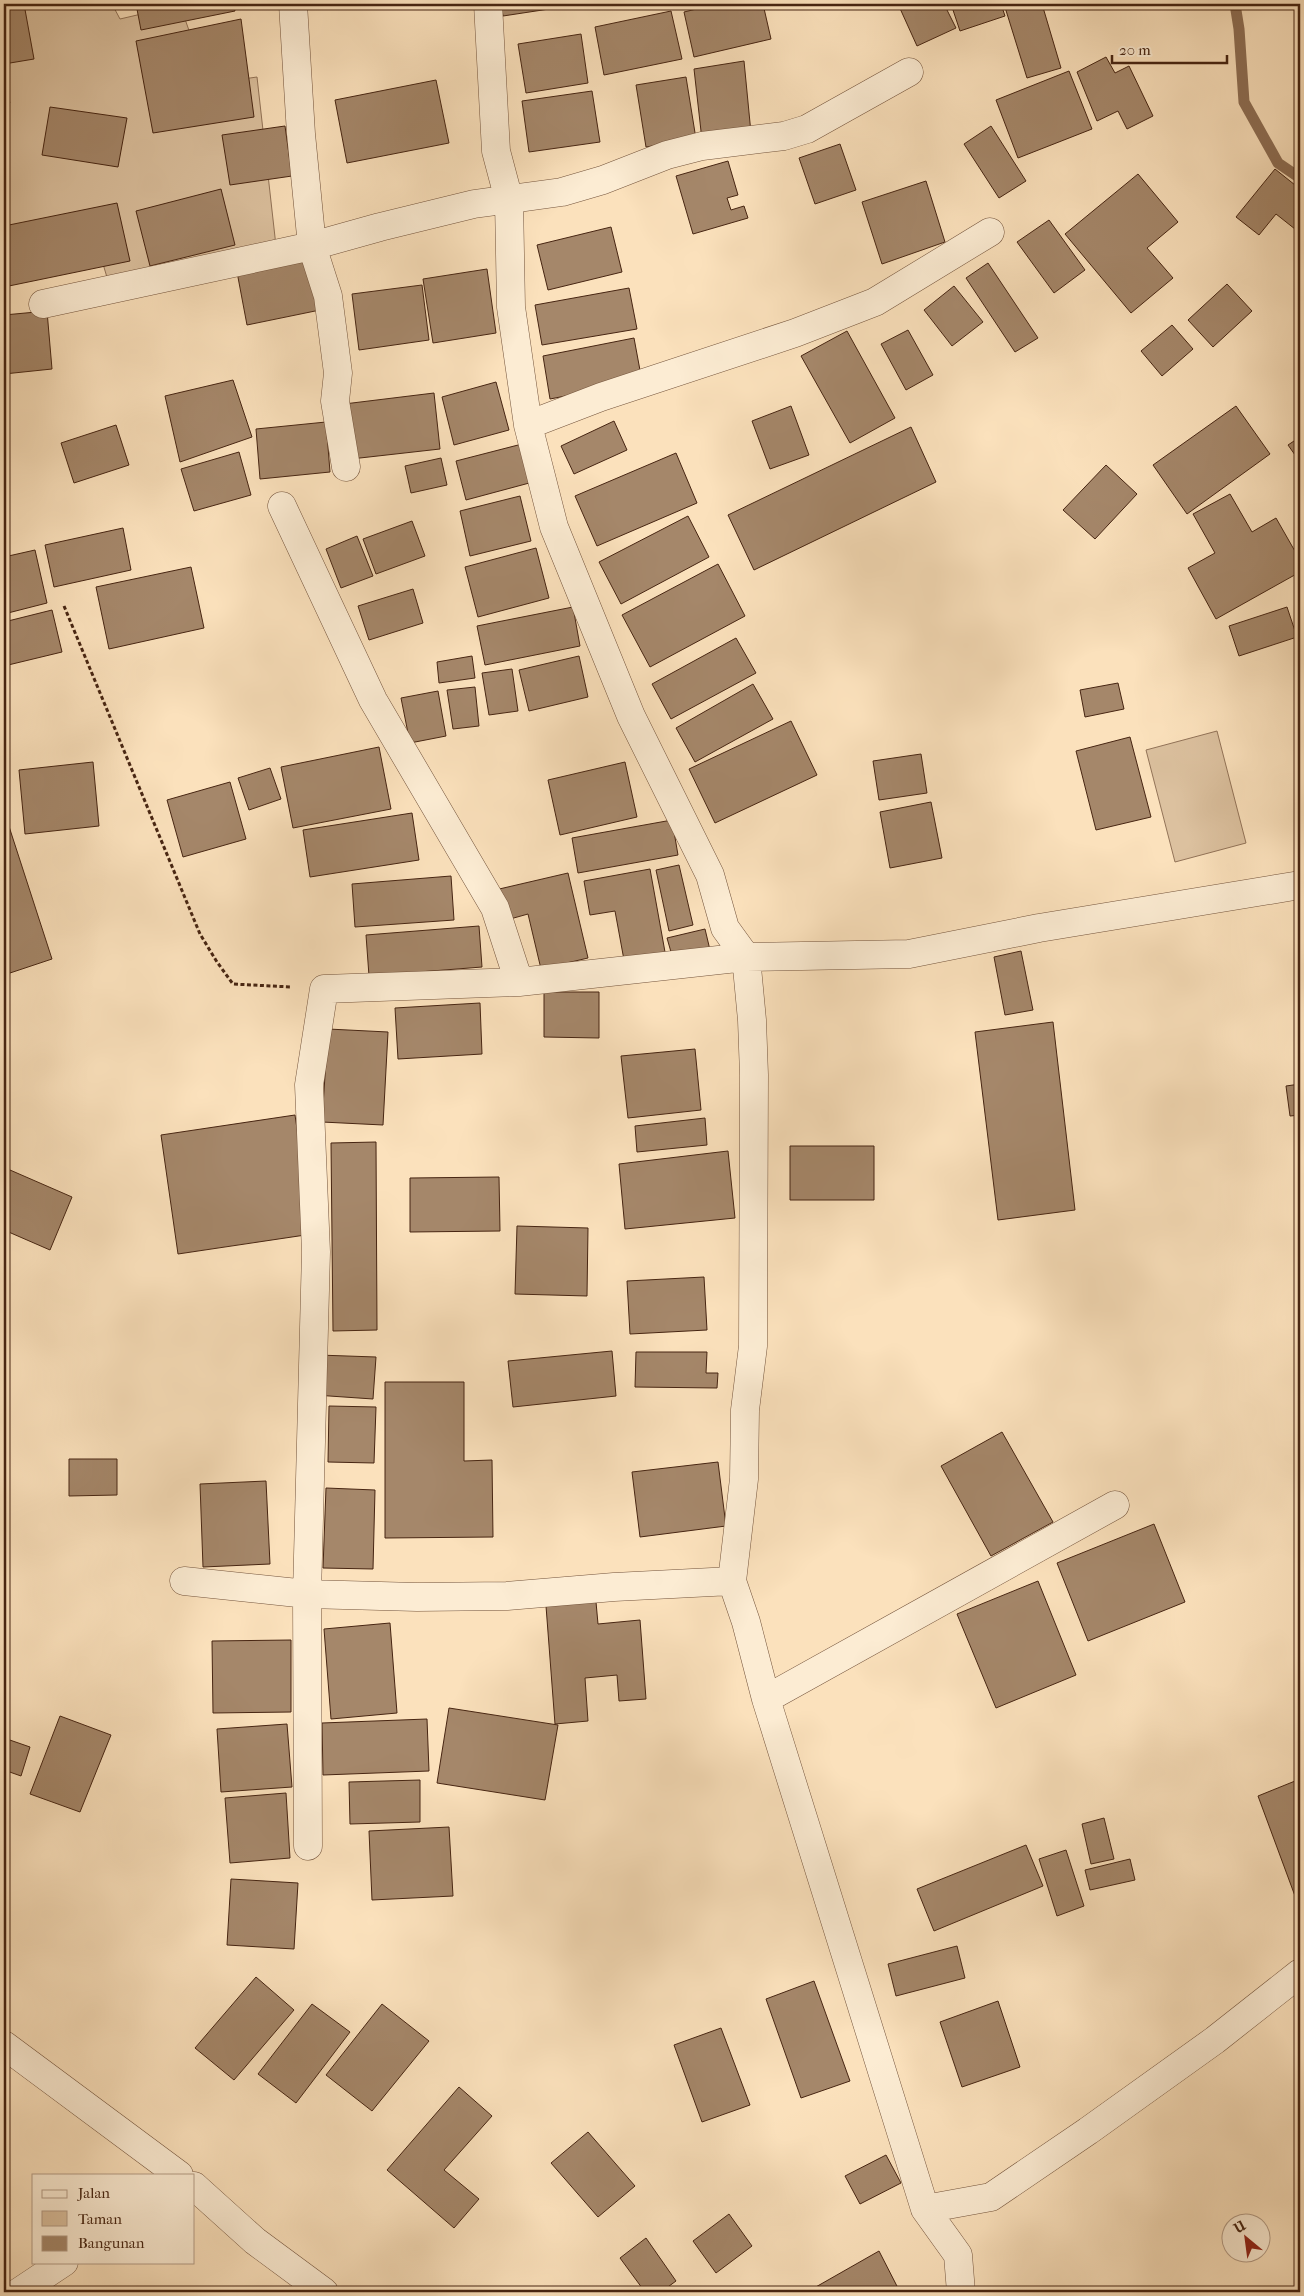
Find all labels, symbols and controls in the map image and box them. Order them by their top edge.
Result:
scale bar [1112,32,1226,64]
text: 20 m [1119,41,1151,59]
legend [32,2174,195,2264]
text: Jalan [77,2184,110,2202]
text: Taman [78,2210,122,2228]
north arrow [1222,2214,1272,2264]
text: U [1230,2217,1249,2238]
text: Bangunan [78,2234,145,2252]

